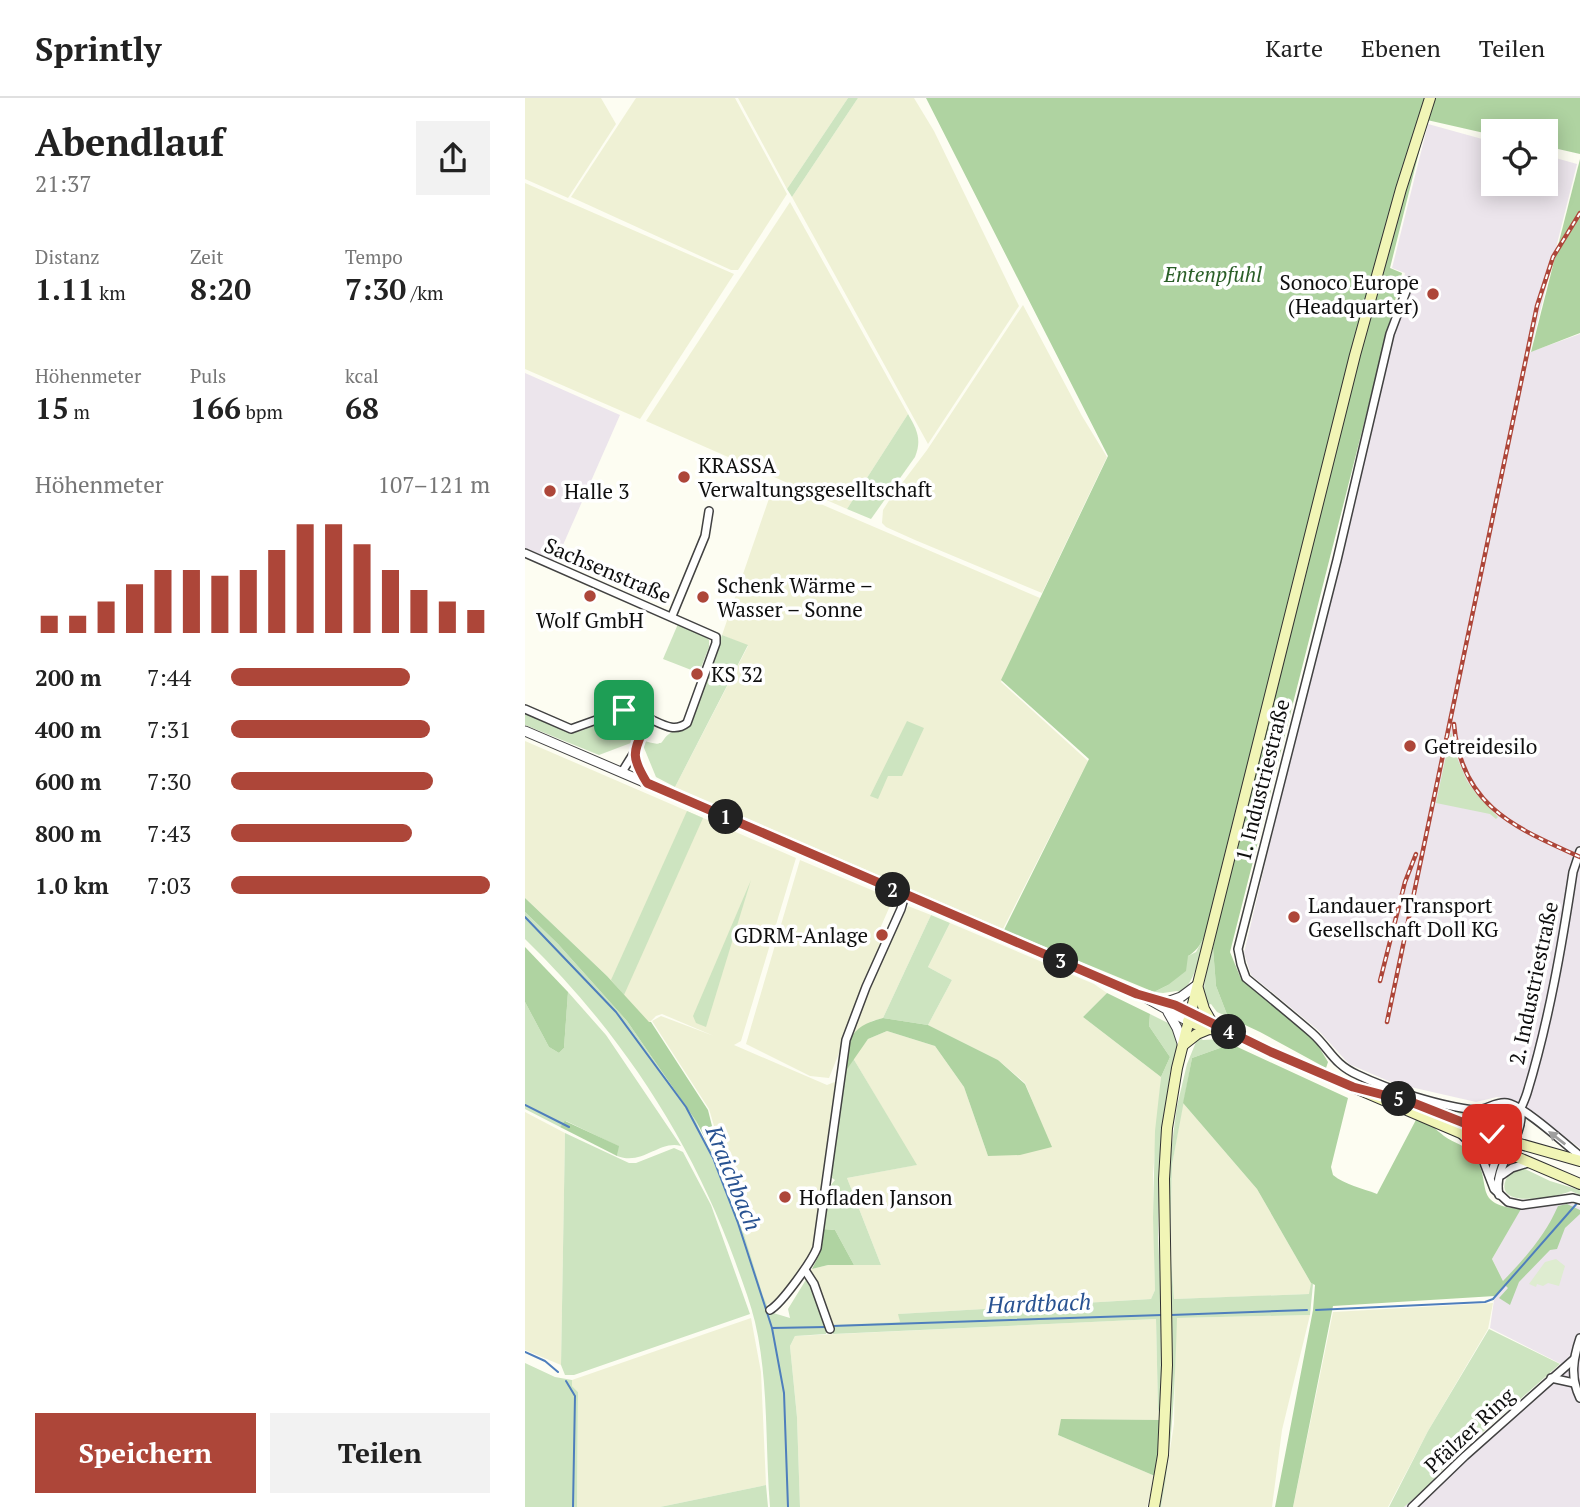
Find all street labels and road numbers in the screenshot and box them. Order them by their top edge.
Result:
street label: Sachsenstraße [540,531,676,609]
street label: 1. Industriestraße [1228,696,1296,864]
street label: 2. Industriestraße [1502,899,1564,1067]
street label: Pfälzer Ring [1418,1380,1521,1479]

